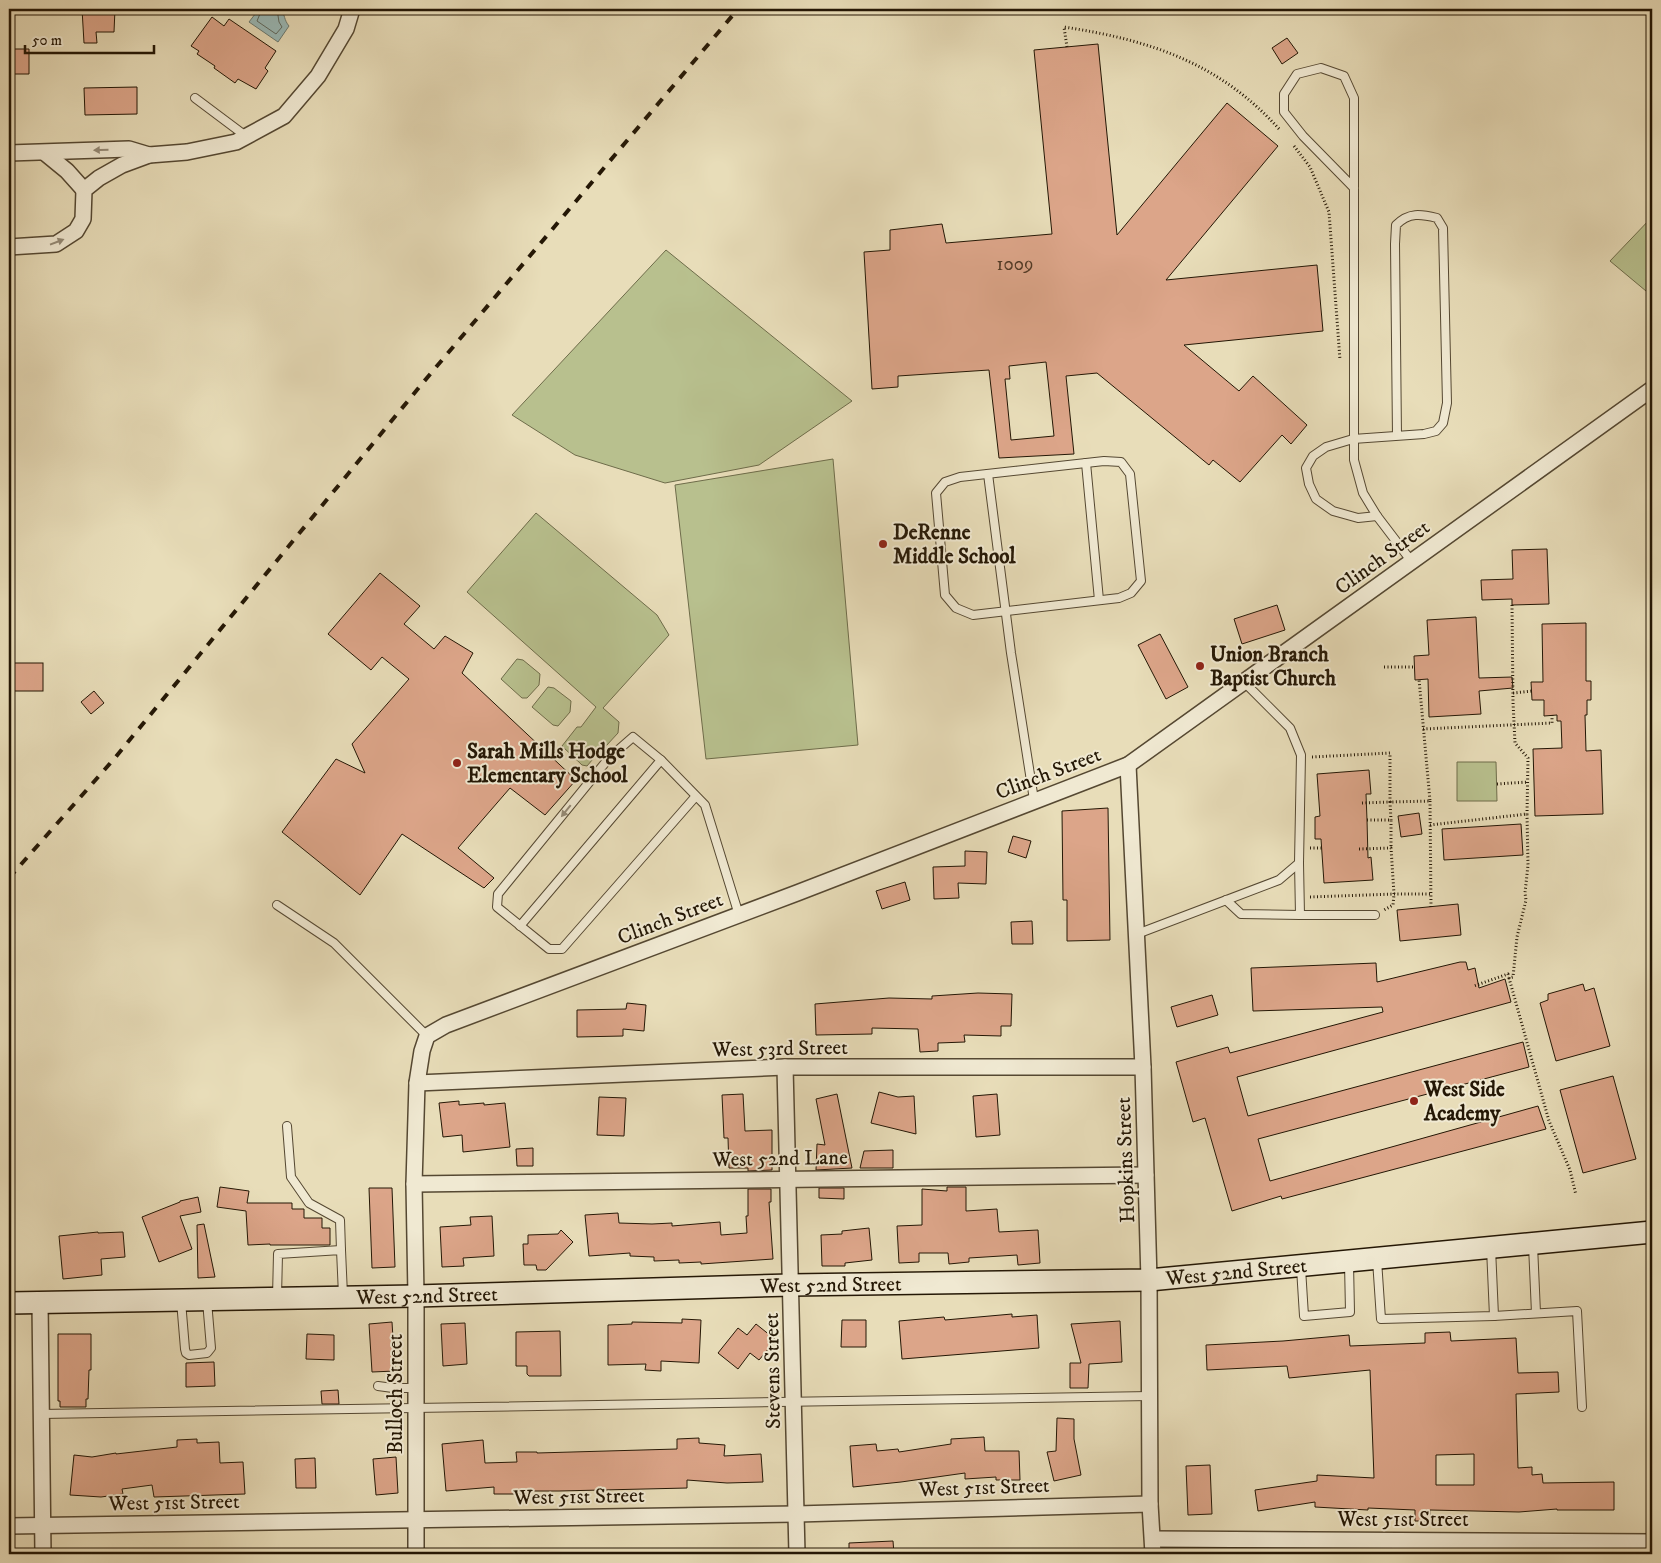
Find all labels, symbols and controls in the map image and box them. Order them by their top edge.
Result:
scale bar [25,22,154,54]
text: 50 m [32,31,62,50]
one-way arrow [93,147,109,155]
one-way arrow [49,238,64,246]
house number: 1009 [997,253,1033,276]
street label: Clinch Street [1330,515,1435,601]
place label: DeRenne Middle School [893,520,1016,570]
marker: DeRenne Middle School [877,538,889,550]
place label: Union Branch Baptist Church [1210,642,1337,692]
marker: Union Branch Baptist Church [1194,660,1206,672]
place label: Sarah Mills Hodge Elementary School [467,739,628,789]
street label: Clinch Street [992,742,1105,806]
marker: Sarah Mills Hodge Elementary School [451,757,463,769]
one-way arrow [560,805,571,818]
street label: Clinch Street [614,887,727,951]
street label: West 53rd Street [711,1035,848,1063]
place label: West Side Academy [1423,1077,1505,1127]
marker: West Side Academy [1408,1095,1420,1107]
street label: Hopkins Street [1111,1096,1141,1223]
street label: West 52nd Lane [711,1145,848,1173]
street label: West 52nd Street [1164,1253,1308,1292]
street label: West 52nd Street [759,1271,902,1300]
street label: West 52nd Street [355,1282,498,1311]
street label: Stevens Street [759,1312,787,1429]
street label: Bulloch Street [383,1334,409,1454]
street label: West 51st Street [917,1473,1050,1503]
street label: West 51st Street [512,1483,645,1511]
street label: West 51st Street [107,1489,240,1517]
street label: West 51st Street [1336,1507,1469,1533]

